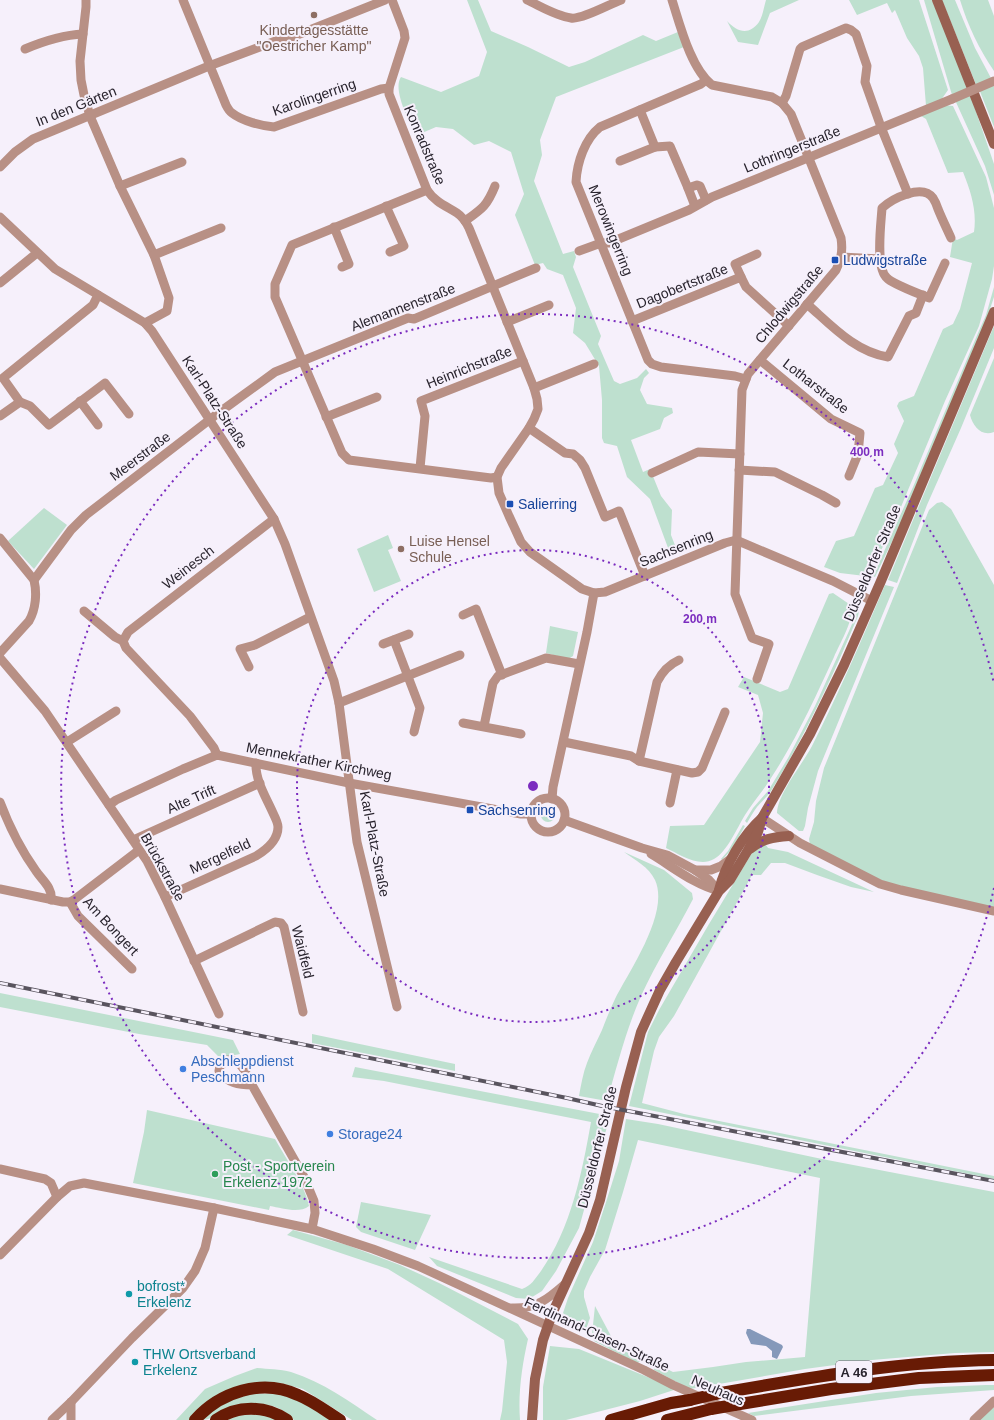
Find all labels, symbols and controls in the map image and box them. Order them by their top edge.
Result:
marker: Kindertagesstätte "Oestricher Kamp" [309,10,319,20]
place label: Kindertagesstätte "Oestricher Kamp" [257,22,372,54]
street label: Karolingerring [270,75,358,119]
street label: In den Gärten [33,83,119,129]
street label: Konradstraße [401,103,449,187]
street label: Lothringerstraße [741,122,843,176]
street label: Merowingerring [586,182,636,278]
place label: Ludwigstraße [843,252,927,268]
marker: Ludwigstraße [830,255,840,265]
street label: Dagobertstraße [634,260,730,312]
street label: Chlodwigstraße [752,261,827,346]
street label: Alemannenstraße [349,280,458,334]
street label: Heinrichstraße [424,342,514,391]
street label: Karl-Platz-Straße [179,353,251,452]
street label: Lotharstraße [780,355,852,417]
street label: Meerstraße [107,428,174,484]
text: 400 m [850,445,884,459]
place label: Salierring [518,496,577,512]
marker: Salierring [505,499,515,509]
street label: Düsseldorfer Straße [840,502,904,624]
street label: Sachsenring [637,526,715,570]
place label: Luise Hensel Schule [409,533,490,565]
street label: Weinesch [159,542,217,592]
marker: Luise Hensel Schule [396,544,406,554]
text: 200 m [683,612,717,626]
street label: Mennekrather Kirchweg [245,739,393,783]
centre of rings [526,779,540,793]
street label: Alte Trift [164,781,218,817]
street label: Karl-Platz-Straße [357,790,393,898]
place label: Sachsenring [478,802,556,818]
marker: Sachsenring [465,805,475,815]
street label: Brückstraße [138,830,188,904]
street label: Mergelfeld [187,835,253,877]
street label: Am Bongert [80,894,142,959]
street label: Waidfeld [289,924,317,980]
place label: Abschleppdienst Peschmann [191,1053,294,1085]
marker: Abschleppdienst Peschmann [178,1064,188,1074]
street label: Düsseldorfer Straße [574,1084,620,1210]
place label: Storage24 [338,1126,403,1142]
marker: Storage24 [325,1129,335,1139]
place label: Post - Sportverein Erkelenz 1972 [223,1158,335,1190]
marker: Post - Sportverein Erkelenz 1972 [210,1169,220,1179]
place label: bofrost* Erkelenz [137,1278,191,1310]
marker: bofrost* Erkelenz [124,1289,134,1299]
street label: Ferdinand-Clasen-Straße [522,1293,672,1375]
place label: THW Ortsverband Erkelenz [143,1346,256,1378]
marker: THW Ortsverband Erkelenz [130,1357,140,1367]
road number: A 46 [836,1361,872,1383]
street label: Neuhaus [689,1371,747,1409]

